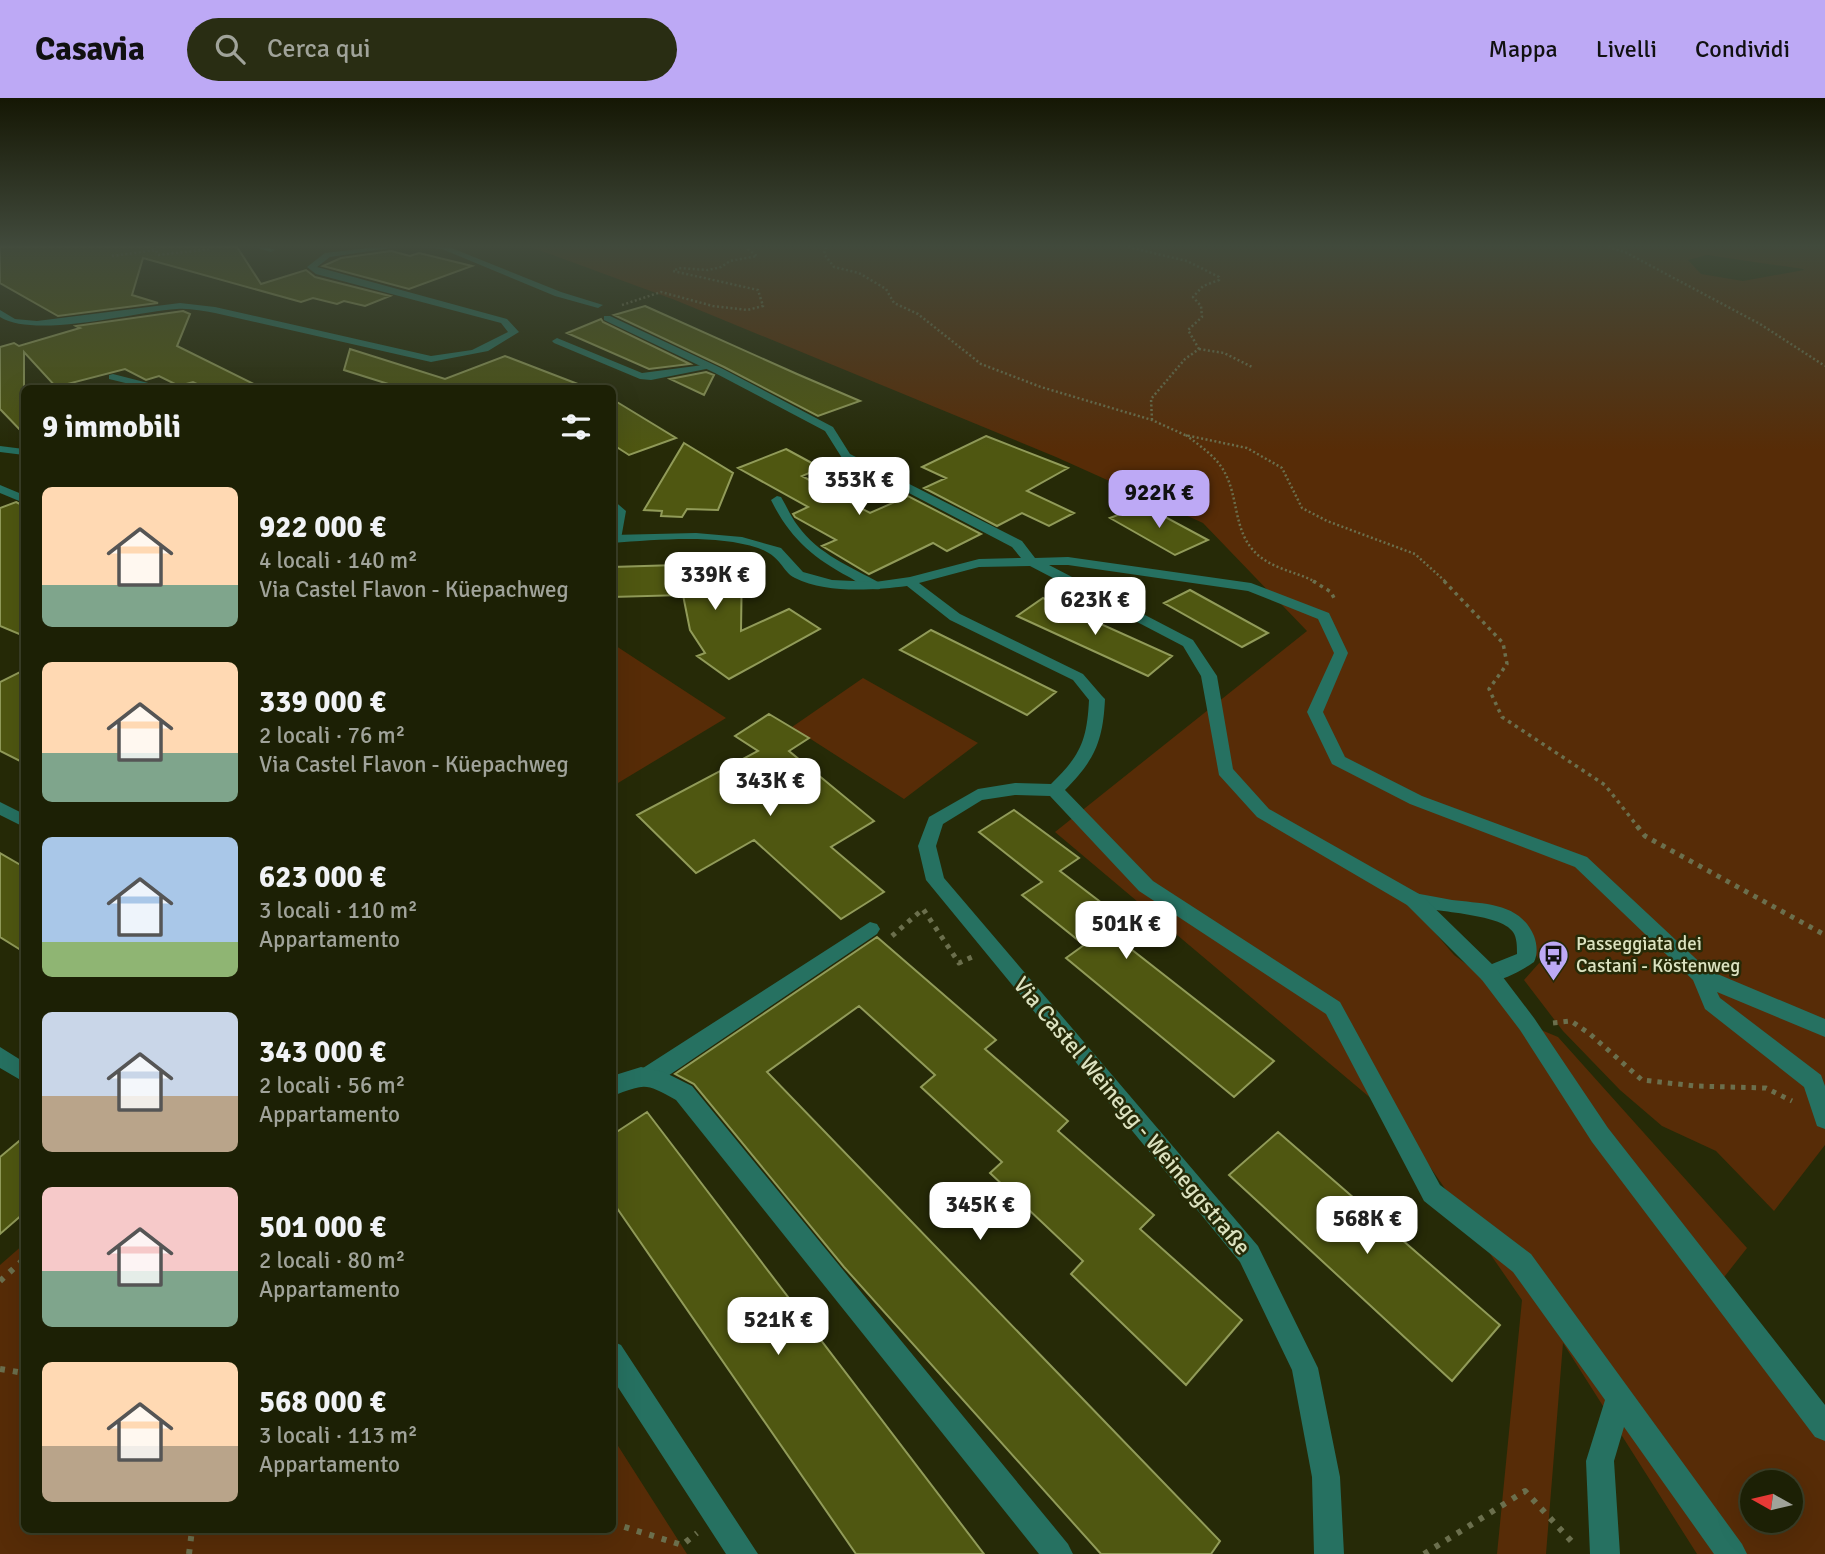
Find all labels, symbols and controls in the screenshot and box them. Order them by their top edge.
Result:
search box [187,18,677,81]
text: Casavia [35,29,145,70]
icon: search [211,30,249,68]
text: Cerca qui [267,33,371,65]
text: Mappa [1489,34,1558,64]
text: Livelli [1596,34,1657,64]
text: Condividi [1695,34,1790,64]
icon: filters [557,408,595,446]
text: 9 immobili [42,409,181,446]
pin: 353K € [802,458,916,517]
text: 353K € [824,465,894,494]
pin: 922K € [1102,470,1216,530]
text: 922K € [1124,478,1194,507]
text: 922 000 € [259,509,386,546]
icon: home [98,515,182,599]
text: 4 locali · 140 m² [259,546,418,575]
pin: 339K € [658,552,772,612]
text: 339K € [680,560,750,589]
text: Via Castel Flavon - Küepachweg [259,575,569,604]
pin: 623K € [1038,578,1152,637]
text: 623K € [1060,585,1130,614]
text: 339 000 € [259,684,386,721]
icon: home [98,690,182,774]
text: 2 locali · 76 m² [259,721,405,750]
text: Via Castel Flavon - Küepachweg [259,750,569,779]
pin: 343K € [713,758,827,818]
text: 343K € [735,766,805,795]
text: 623 000 € [259,859,386,896]
icon: home [98,865,182,949]
text: 3 locali · 110 m² [259,896,418,925]
pin: 501K € [1069,902,1183,961]
text: 501K € [1091,909,1161,938]
text: Appartamento [259,925,400,954]
place label: Passeggiata dei Castani - Köstenweg [1576,932,1740,978]
bus stop icon: Passeggiata dei Castani - Köstenweg [1536,938,1570,982]
street label: Via Castel Weinegg - Weineggstraße [1007,971,1257,1261]
text: 343 000 € [259,1034,386,1071]
icon: home [98,1040,182,1124]
text: 2 locali · 56 m² [259,1071,405,1100]
text: Appartamento [259,1100,400,1129]
pin: 345K € [923,1182,1037,1242]
text: 345K € [945,1190,1015,1219]
pin: 568K € [1310,1196,1424,1256]
text: 568K € [1332,1204,1402,1233]
text: 501 000 € [259,1209,386,1246]
icon: home [98,1215,182,1299]
text: 2 locali · 80 m² [259,1246,405,1275]
text: Appartamento [259,1275,400,1304]
pin: 521K € [721,1298,835,1357]
text: 521K € [743,1305,813,1334]
text: 568 000 € [259,1384,386,1421]
icon: home [98,1390,182,1474]
text: 3 locali · 113 m² [259,1421,418,1450]
text: Appartamento [259,1450,400,1479]
north arrow [1740,1470,1802,1533]
map controls [1740,1470,1803,1533]

